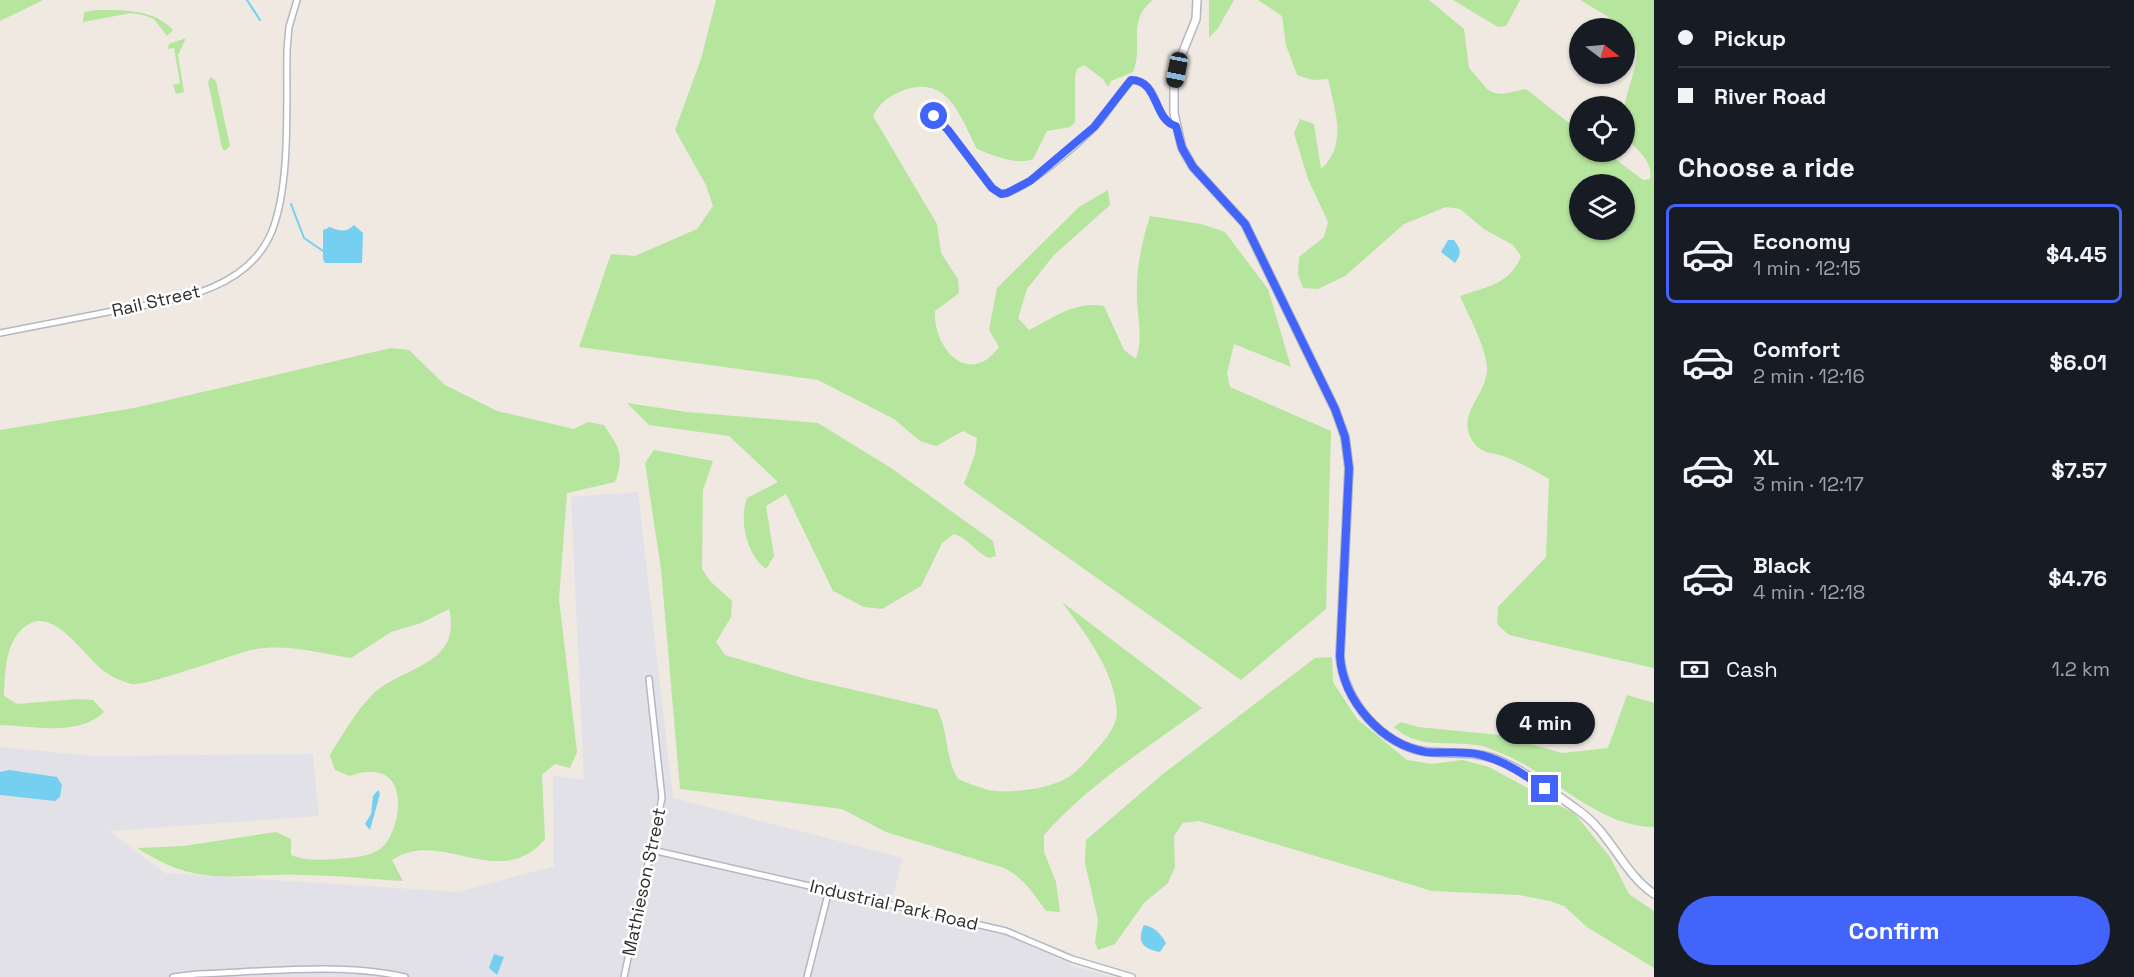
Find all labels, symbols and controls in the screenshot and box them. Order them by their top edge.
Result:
north arrow [1569,18,1635,84]
map controls [1569,18,1635,240]
text: Pickup [1714,24,1786,52]
car [1165,51,1189,89]
text: River Road [1714,82,1826,110]
button: locate [1569,96,1635,162]
route start [920,102,947,129]
text: Choose a ride [1678,150,1855,185]
button: layers [1569,174,1635,240]
icon: car [1681,227,1735,281]
text: Economy [1753,227,1851,255]
text: $4.45 [2046,240,2107,268]
text: 1 min · 12:15 [1753,255,1861,281]
street label: Rail Street [109,279,202,322]
icon: car [1681,335,1735,389]
text: Comfort [1753,335,1841,363]
text: $6.01 [2050,348,2107,376]
text: 2 min · 12:16 [1753,363,1865,389]
icon: car [1681,443,1735,497]
text: XL [1753,443,1779,471]
text: $7.57 [2051,456,2107,484]
text: 3 min · 12:17 [1753,471,1864,497]
icon: car [1681,551,1735,605]
text: Black [1753,551,1811,579]
text: $4.76 [2048,564,2107,592]
text: 4 min · 12:18 [1753,579,1865,605]
icon: cash [1678,653,1711,686]
text: Cash [1726,655,1778,683]
text: 1.2 km [2051,656,2110,682]
callout: 4 min [1496,702,1594,744]
text: 4 min [1519,710,1572,736]
route end [1531,775,1558,802]
street label: Mathieson Street [617,806,670,958]
street label: Industrial Park Road [808,874,981,935]
button: Confirm [1678,896,2110,965]

